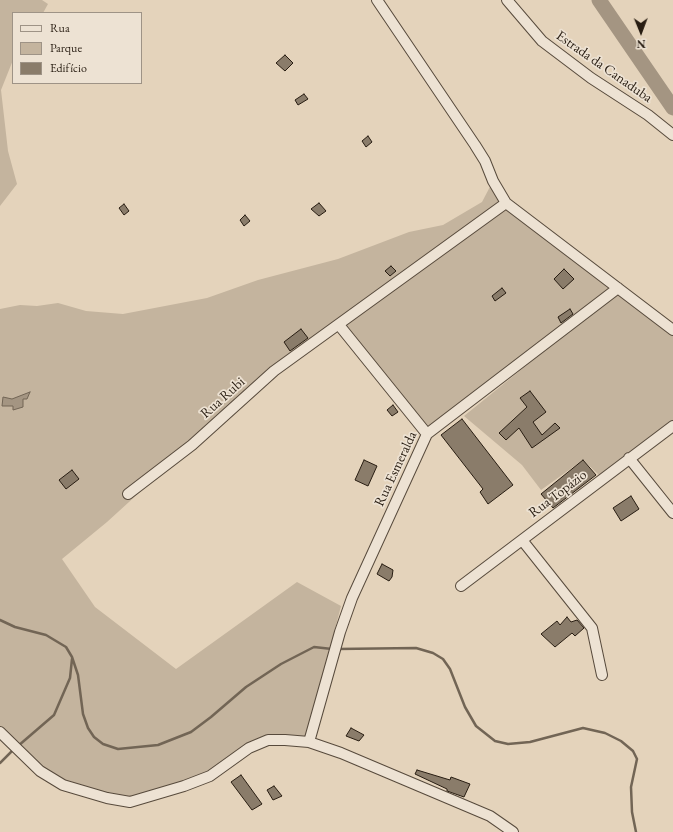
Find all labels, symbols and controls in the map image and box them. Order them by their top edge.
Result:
legend [12,12,142,84]
north arrow [621,12,661,52]
text: Rua [50,20,70,36]
street label: Estrada da Canaduba [553,28,655,106]
text: N [637,37,646,51]
text: Parque [50,40,82,56]
text: Edifício [50,60,87,76]
street label: Rua Rubi [197,374,249,422]
street label: Rua Esmeralda [371,429,421,509]
street label: Rua Topázio [526,467,590,521]

